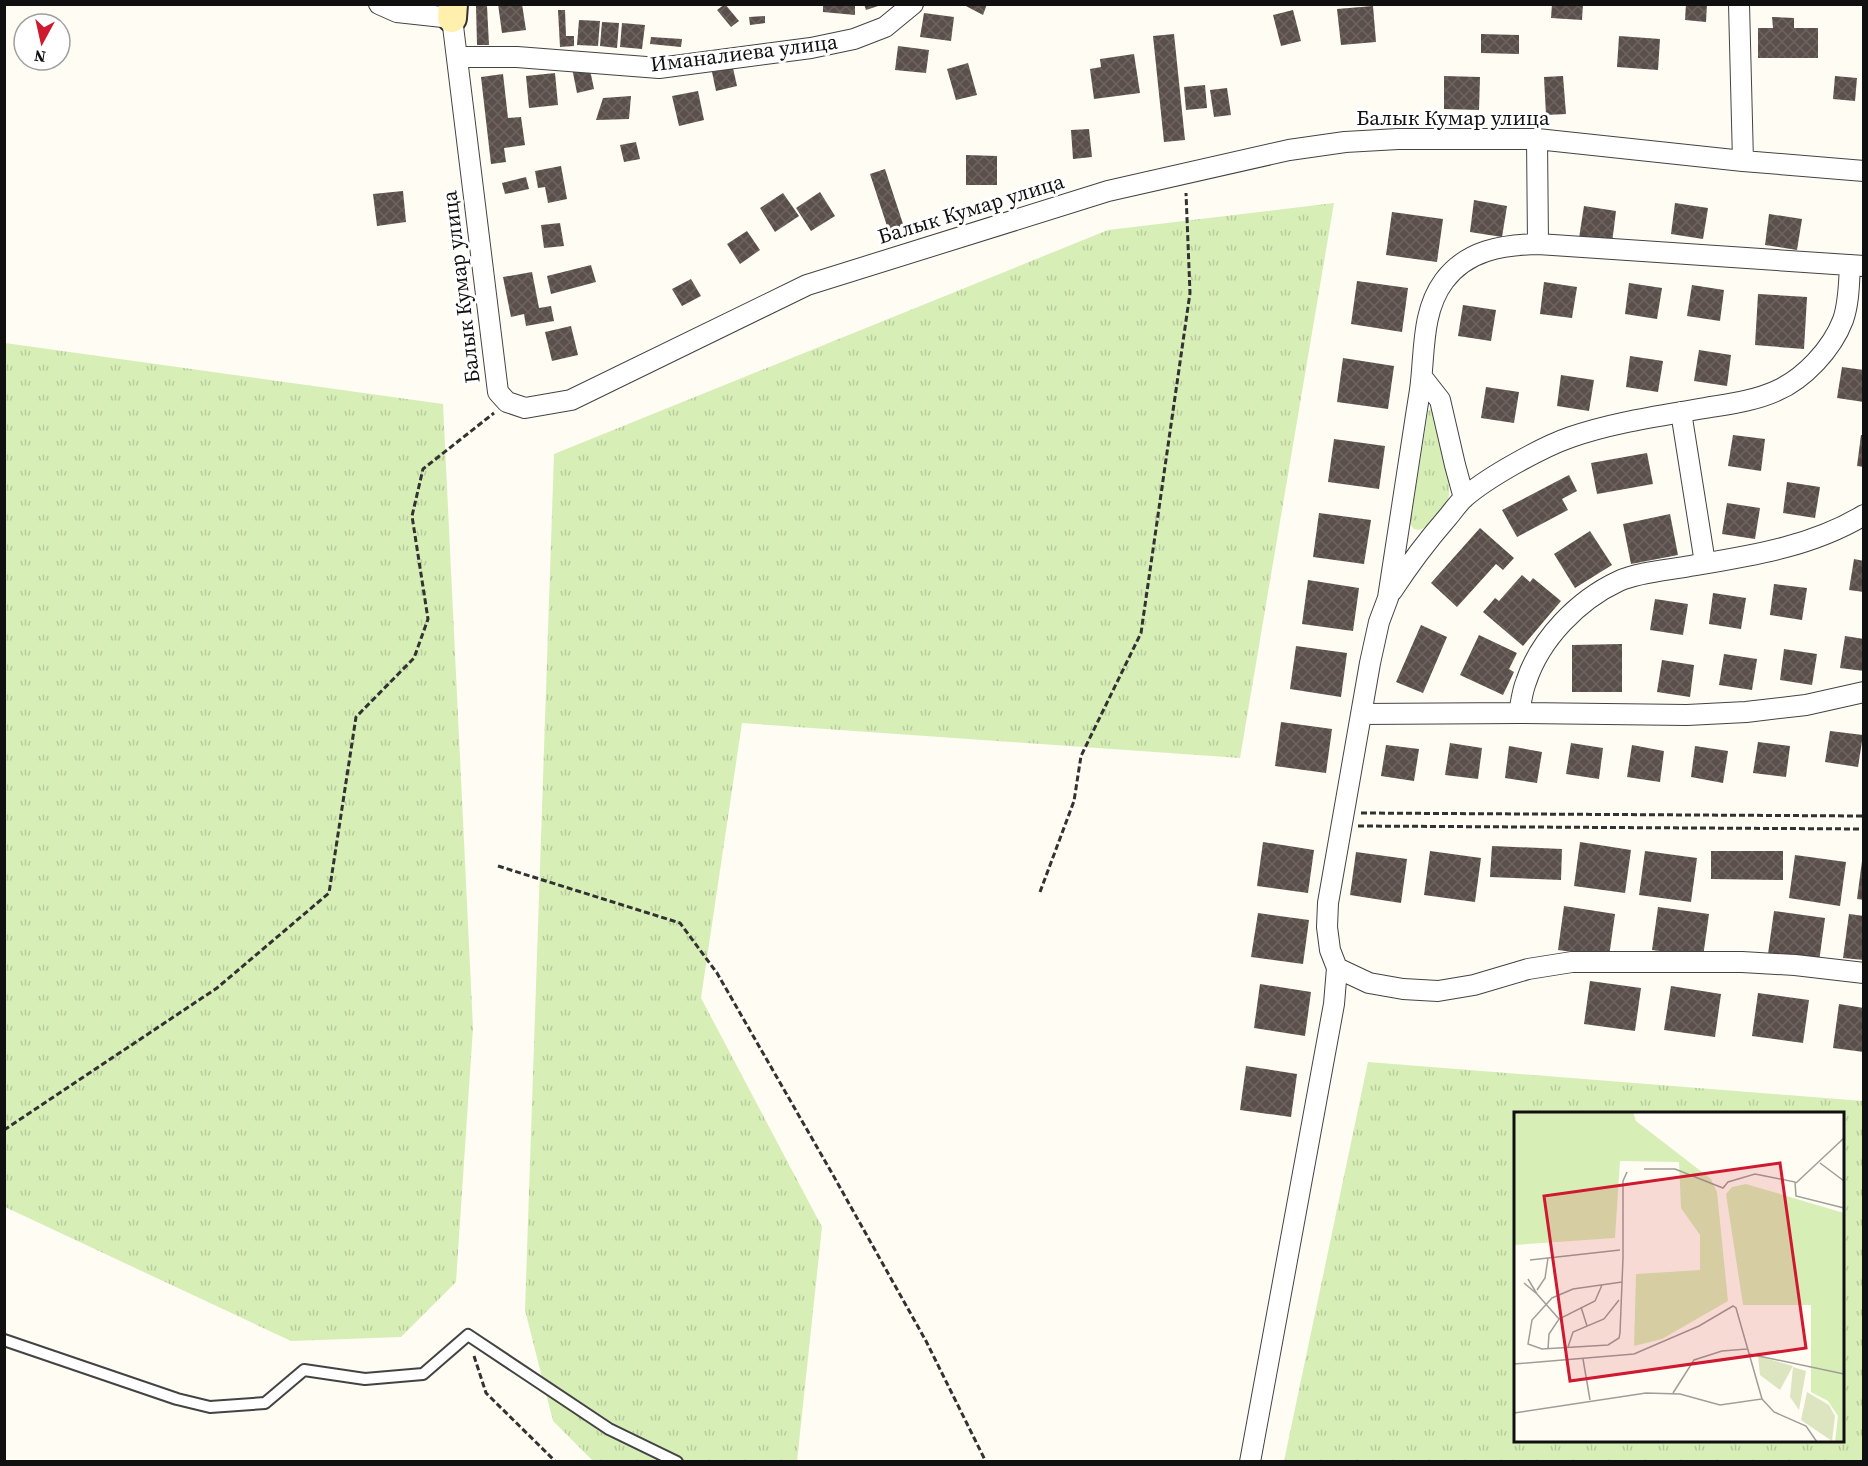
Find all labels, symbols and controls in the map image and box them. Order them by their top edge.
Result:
north arrow [12,12,72,72]
street label: Иманалиева улица [649,27,840,78]
text: N [32,45,47,69]
street label: Балык Кумар улица [1356,103,1550,132]
street label: Балык Кумар улица [874,166,1068,251]
street label: Балык Кумар улица [434,189,487,385]
inset map [1514,1112,1844,1442]

